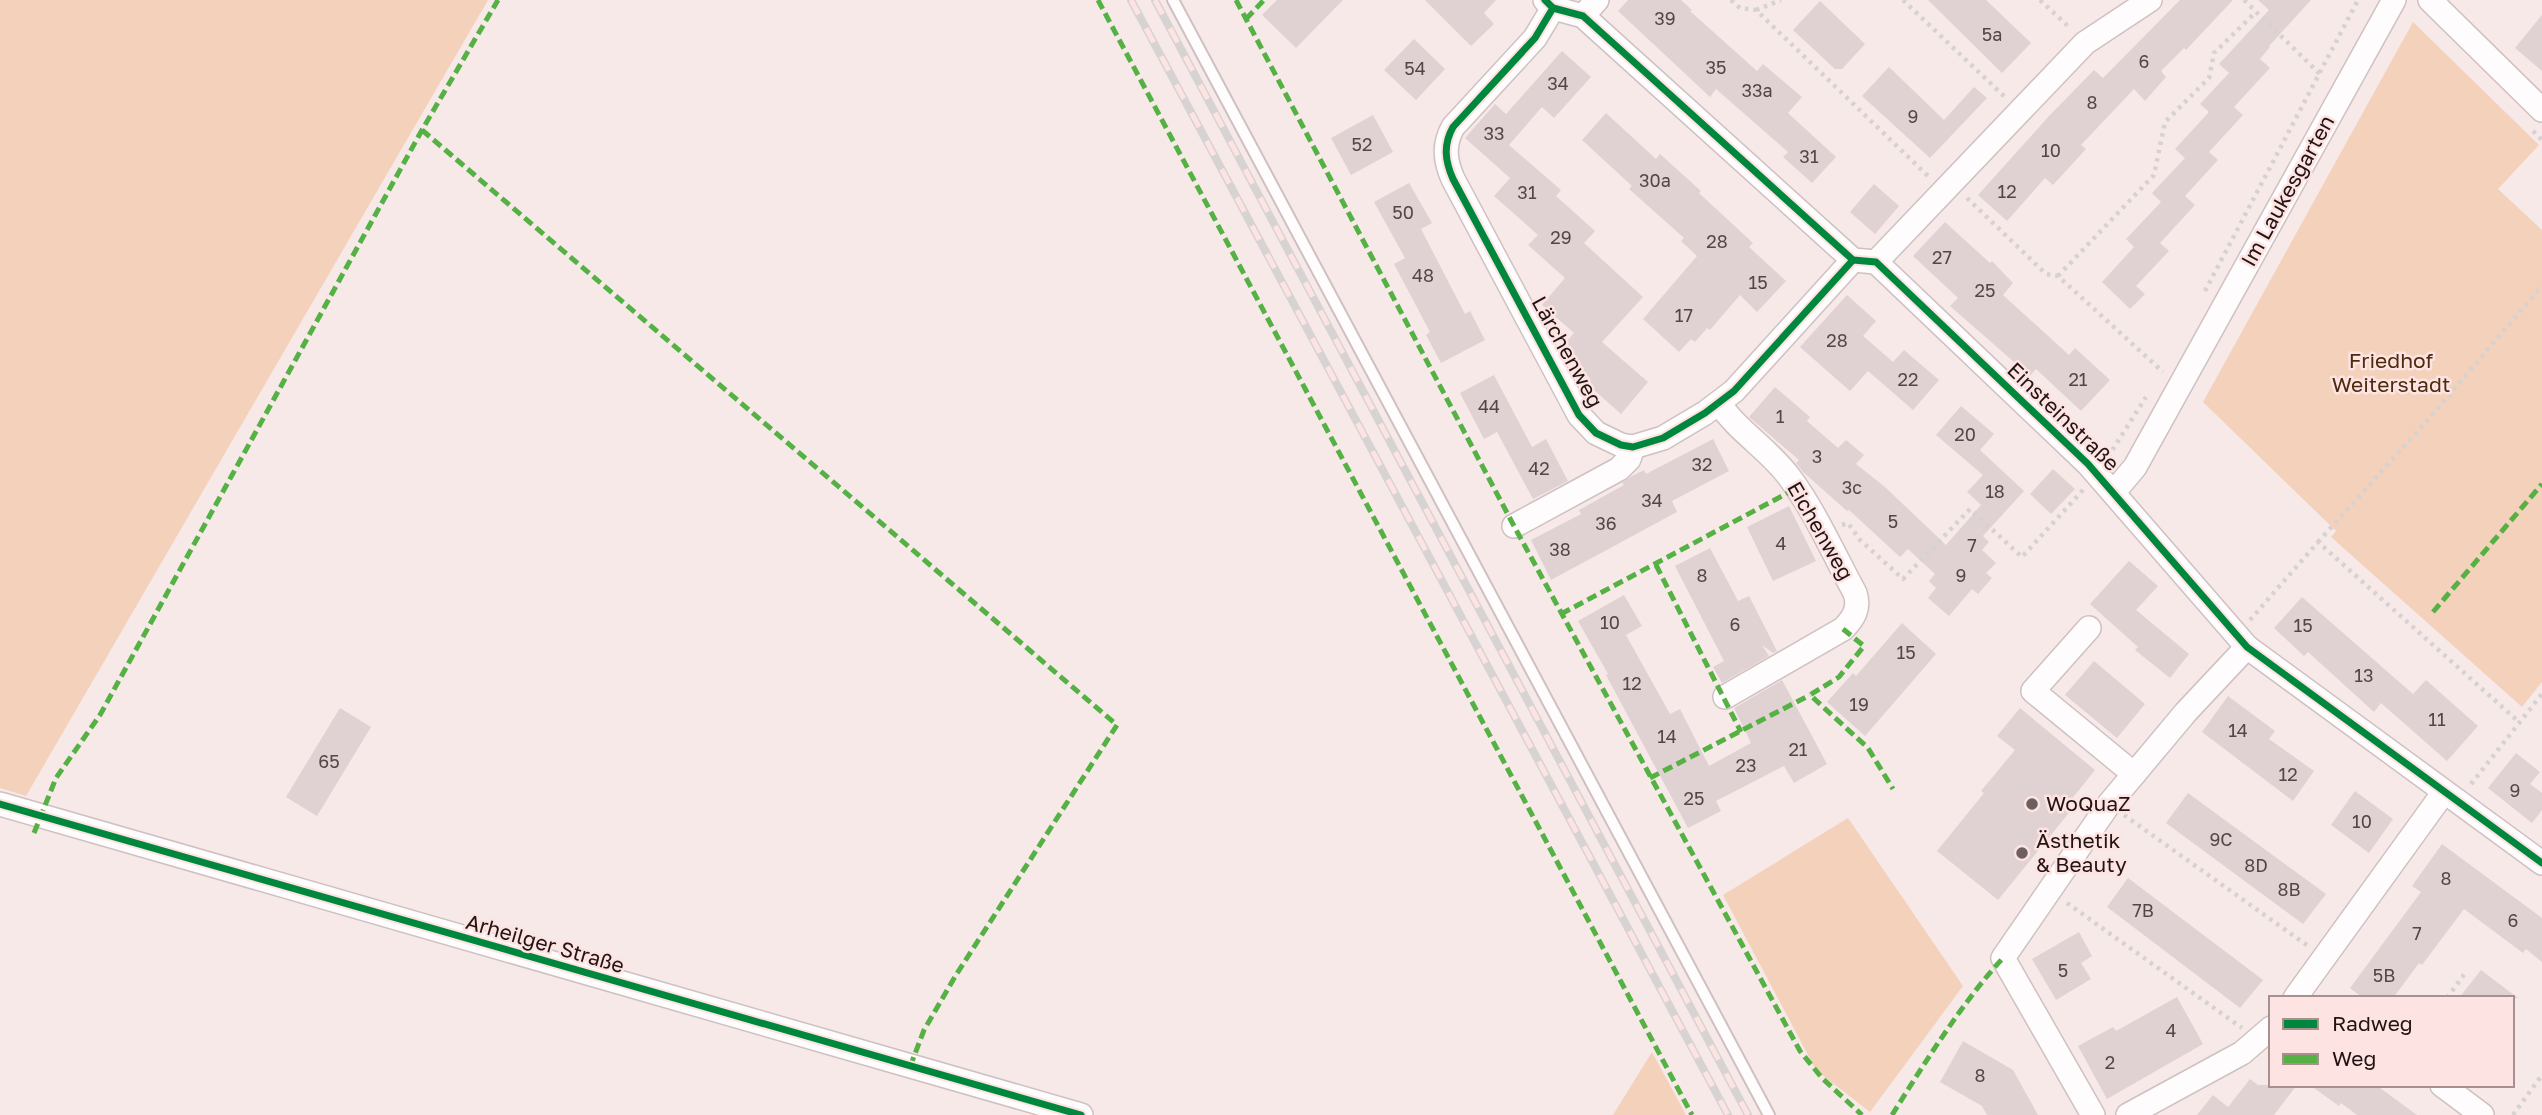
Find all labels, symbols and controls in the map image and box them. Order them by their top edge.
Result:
house number: 39 [1654,7,1676,29]
house number: 5a [1982,23,2002,45]
house number: 6 [2139,50,2149,72]
house number: 35 [1706,56,1726,78]
house number: 54 [1404,57,1426,79]
house number: 34 [1547,72,1569,94]
house number: 33a [1741,79,1773,101]
house number: 8 [2087,91,2097,113]
house number: 9 [1908,105,1918,127]
street label: Im Laukesgarten [2235,110,2339,271]
house number: 33 [1483,122,1505,144]
house number: 52 [1352,133,1372,155]
house number: 10 [2041,139,2061,161]
house number: 31 [1799,145,1819,167]
house number: 30a [1639,169,1671,191]
house number: 12 [1997,180,2017,202]
house number: 31 [1517,181,1537,203]
house number: 50 [1392,201,1414,223]
house number: 29 [1550,226,1572,248]
house number: 28 [1706,230,1728,252]
house number: 27 [1932,246,1952,268]
house number: 48 [1412,264,1434,286]
house number: 15 [1748,271,1768,293]
house number: 25 [1975,279,1995,301]
street label: Lärchenweg [1527,291,1609,412]
house number: 17 [1675,304,1693,326]
house number: 28 [1826,329,1848,351]
park label: Friedhof Weiterstadt [2332,347,2450,397]
street label: Einsteinstraße [2002,356,2125,476]
house number: 22 [1898,368,1918,390]
house number: 21 [2068,368,2088,390]
house number: 44 [1478,395,1500,417]
house number: 1 [1776,405,1785,427]
house number: 20 [1954,423,1976,445]
house number: 3 [1812,445,1822,467]
house number: 32 [1692,453,1712,475]
house number: 42 [1528,457,1550,479]
house number: 3c [1842,476,1862,498]
street label: Eichenweg [1782,477,1860,584]
house number: 18 [1985,480,2005,502]
house number: 34 [1641,489,1663,511]
house number: 5 [1888,510,1898,532]
house number: 36 [1595,512,1617,534]
house number: 4 [1776,532,1787,554]
house number: 7 [1967,534,1977,556]
house number: 38 [1549,538,1571,560]
house number: 8 [1697,564,1707,586]
house number: 9 [1956,564,1966,586]
house number: 10 [1600,611,1620,633]
house number: 6 [1730,613,1740,635]
house number: 15 [2293,614,2313,636]
house number: 15 [1896,641,1916,663]
house number: 13 [2354,664,2374,686]
house number: 12 [1622,672,1642,694]
house number: 19 [1849,693,1869,715]
house number: 11 [2428,708,2446,730]
house number: 14 [2228,719,2248,741]
house number: 14 [1657,725,1677,747]
house number: 21 [1788,738,1808,760]
house number: 65 [318,750,340,772]
house number: 23 [1736,754,1756,776]
house number: 12 [2278,763,2298,785]
house number: 9 [2510,779,2520,801]
house number: 25 [1684,787,1704,809]
place label: WoQuaZ [2046,790,2131,816]
marker: WoQuaZ [2024,796,2040,812]
house number: 10 [2352,810,2372,832]
place label: Ästhetik & Beauty [2036,827,2127,877]
house number: 9C [2209,828,2233,850]
marker: Ästhetik & Beauty [2014,845,2030,861]
house number: 8D [2244,854,2268,876]
house number: 8 [2441,867,2451,889]
house number: 8B [2277,878,2301,900]
house number: 7B [2132,899,2154,921]
street label: Arheilger Straße [463,908,628,978]
house number: 6 [2508,909,2518,931]
house number: 7 [2412,922,2422,944]
house number: 5 [2058,959,2068,981]
house number: 5B [2373,964,2395,986]
legend [2269,996,2514,1087]
text: Radweg [2332,1010,2413,1036]
house number: 4 [2166,1019,2177,1041]
text: Weg [2332,1045,2376,1071]
house number: 2 [2105,1051,2115,1073]
house number: 8 [1975,1064,1985,1086]

